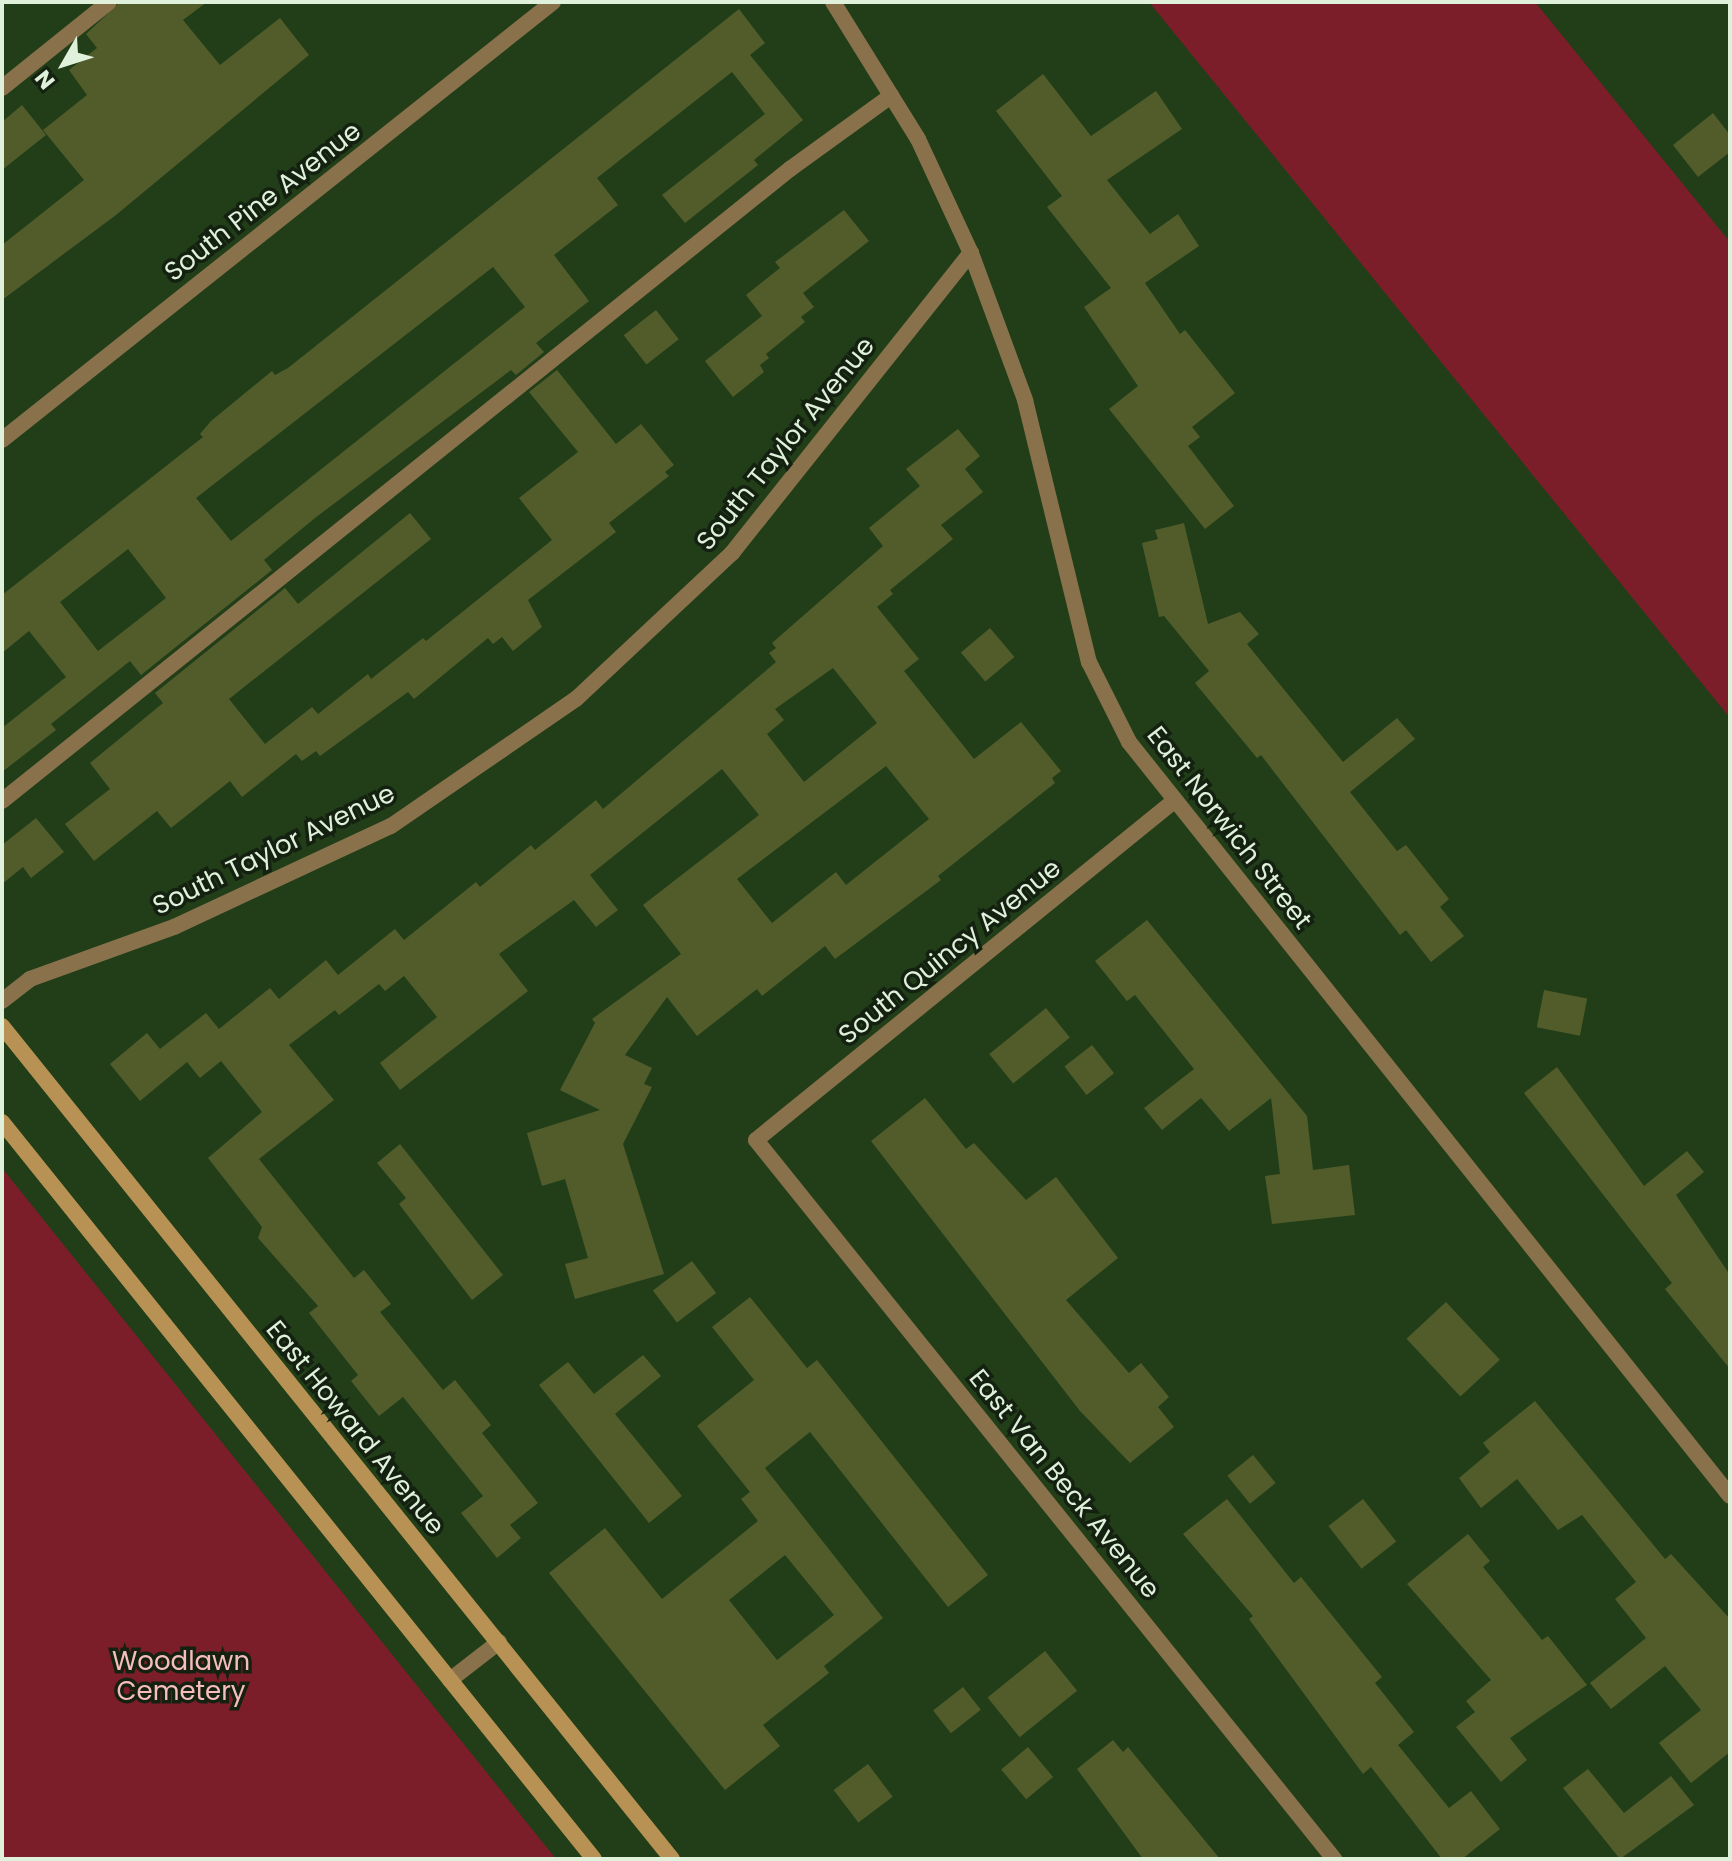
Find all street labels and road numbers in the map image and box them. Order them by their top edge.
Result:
street label: South Pine Avenue [159,116,367,288]
street label: South Taylor Avenue [690,331,882,557]
street label: East Norwich Street [1140,720,1318,936]
street label: South Taylor Avenue [148,778,400,922]
street label: South Quincy Avenue [833,853,1067,1051]
street label: East Howard Avenue [259,1315,451,1541]
street label: East Van Beck Avenue [962,1363,1166,1605]

